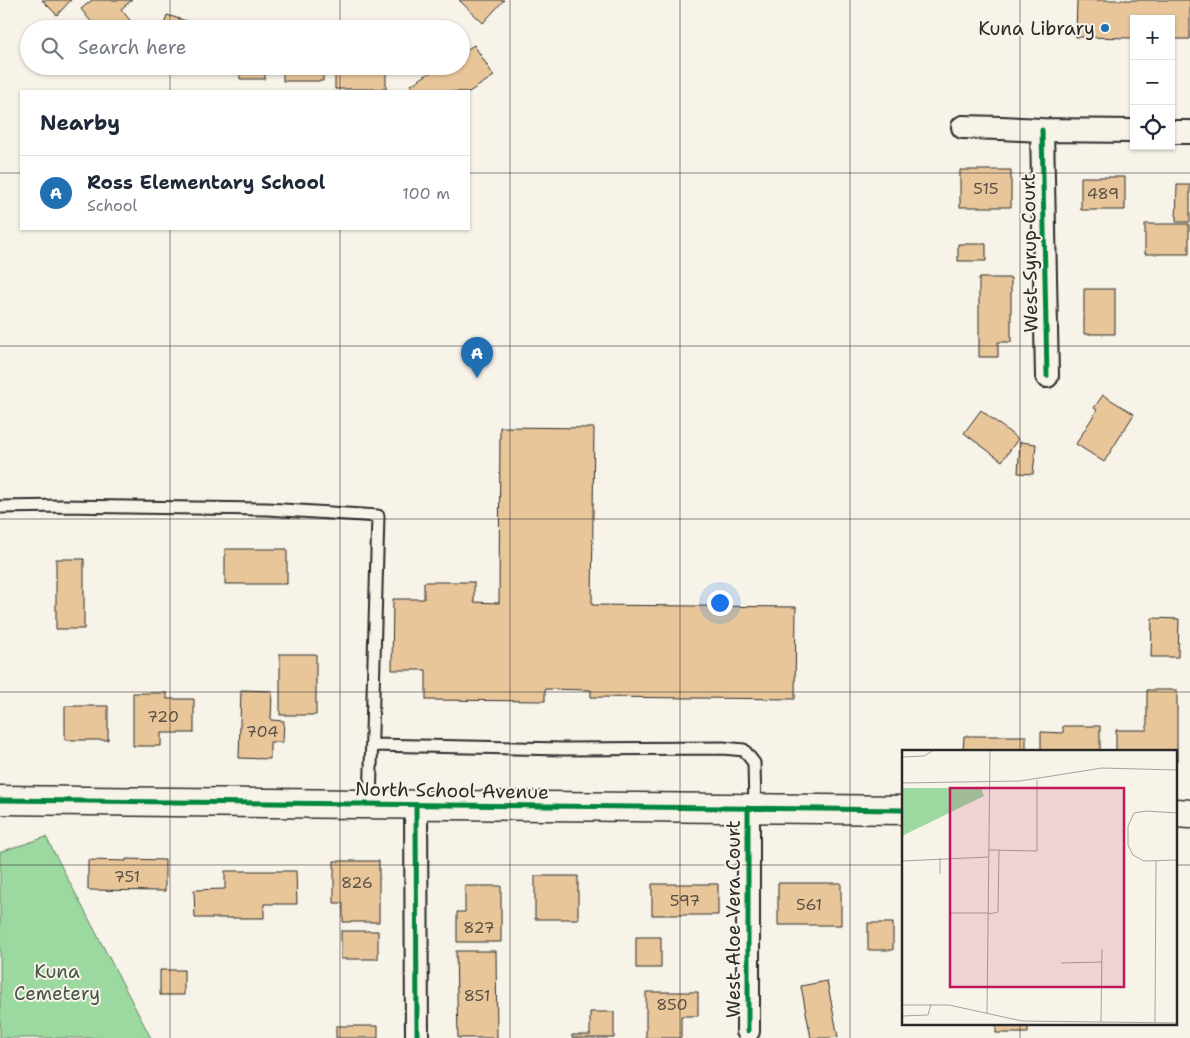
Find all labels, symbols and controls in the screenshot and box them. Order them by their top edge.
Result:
map controls [1130,15,1175,150]
button: + [1130,15,1175,60]
place label: Kuna Library [978,16,1095,41]
search box [20,20,470,75]
marker: Kuna Library [1099,22,1111,34]
icon: search [38,34,66,62]
text: Search here [78,35,187,60]
button: − [1130,60,1175,105]
button: locate [1130,105,1175,150]
text: Nearby [40,109,120,137]
text: Ross Elementary School [87,170,325,195]
street label: West Syrup Court [1016,173,1043,333]
house number: 515 [973,178,999,199]
text: A [50,183,62,204]
text: 100 m [402,183,450,204]
house number: 489 [1087,183,1119,204]
text: School [87,195,137,216]
pin: A [461,337,493,378]
your location [707,590,733,616]
house number: 720 [147,706,179,727]
house number: 704 [246,721,278,742]
inset map [902,750,1178,1026]
street label: North School Avenue [355,776,549,805]
street label: West Aloe Vera Court [721,820,746,1018]
house number: 751 [114,866,140,887]
house number: 826 [341,872,373,893]
house number: 597 [670,890,700,911]
house number: 561 [796,894,822,915]
house number: 827 [463,917,495,938]
park label: Kuna Cemetery [14,959,100,1006]
house number: 851 [464,985,490,1006]
house number: 850 [656,994,688,1015]

